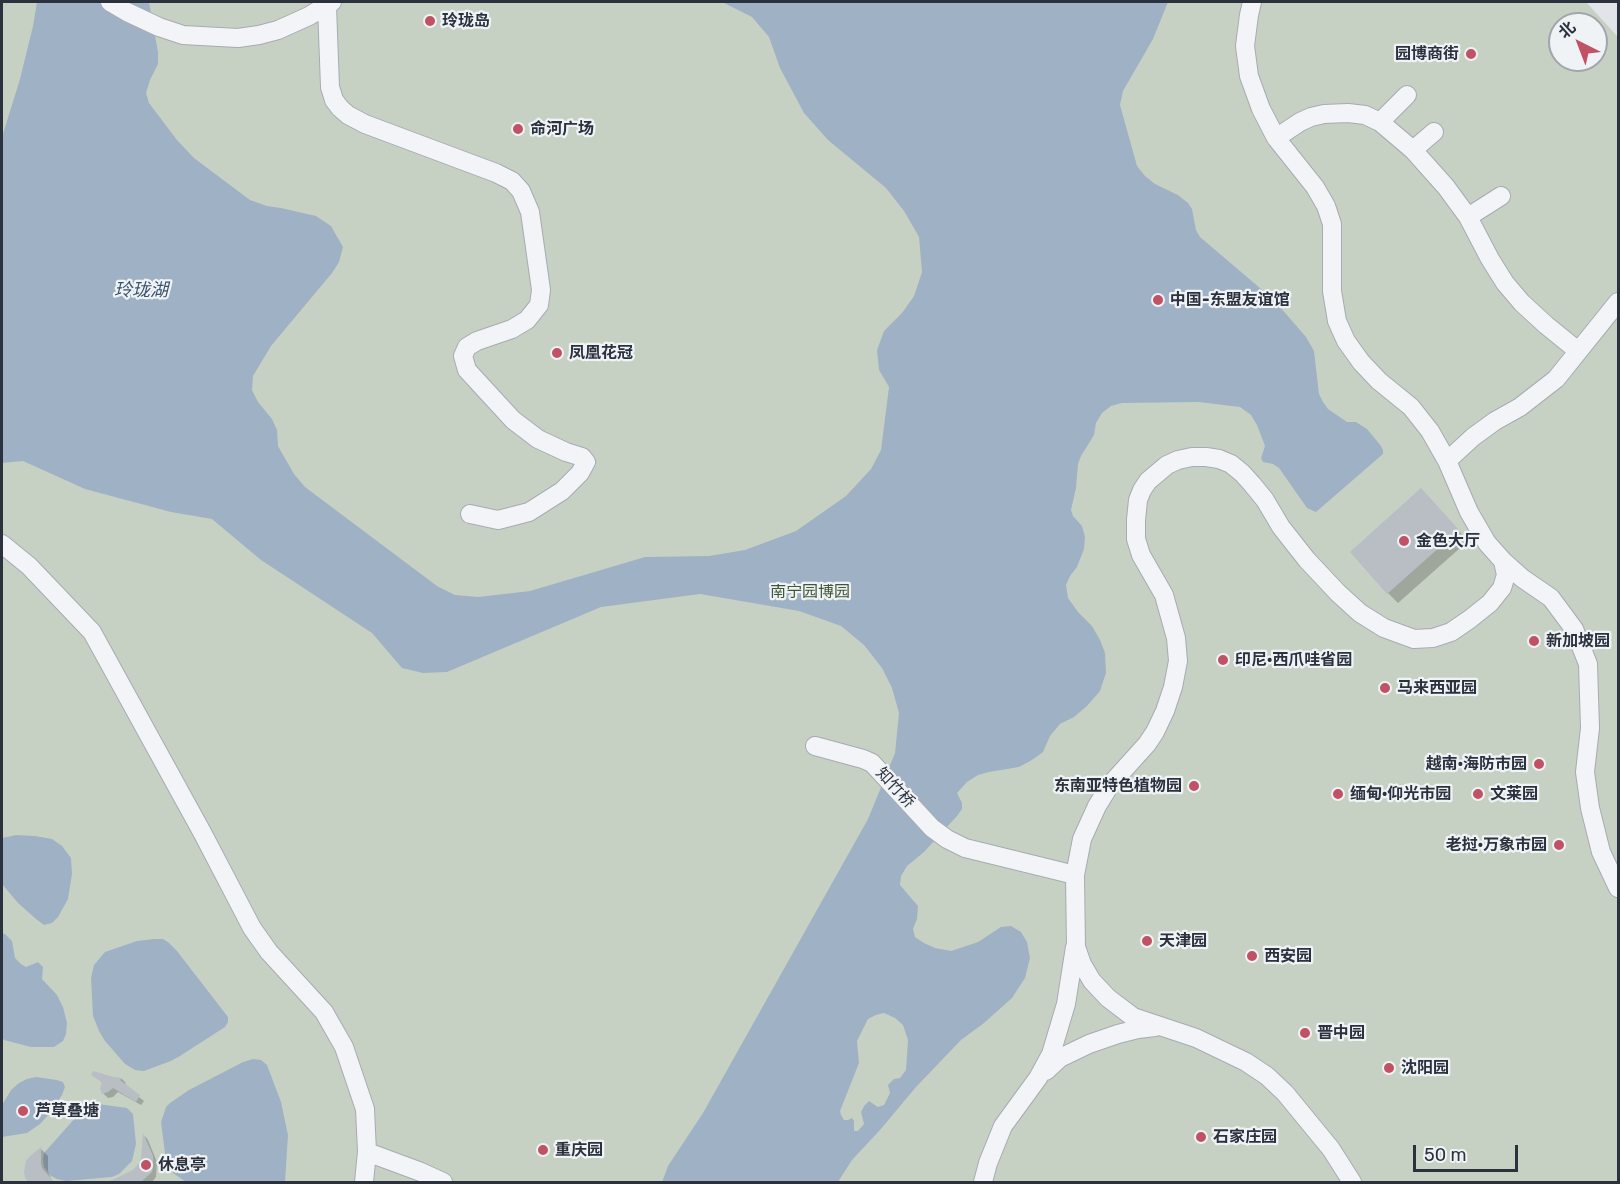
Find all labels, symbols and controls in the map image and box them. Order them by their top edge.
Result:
place label: 玲珑岛 [442,11,490,31]
north arrow [1548,12,1608,72]
marker: 玲珑岛 [423,14,437,28]
text: 北 [1555,17,1579,42]
place label: 园博商街 [1395,44,1459,64]
marker: 园博商街 [1464,47,1478,61]
place label: 命河广场 [530,119,594,139]
marker: 命河广场 [511,122,525,136]
water label: 玲珑湖 [114,280,168,302]
place label: 中国-东盟友谊馆 [1170,290,1290,310]
marker: 中国-东盟友谊馆 [1151,293,1165,307]
place label: 凤凰花冠 [569,343,633,363]
marker: 凤凰花冠 [550,346,564,360]
place label: 金色大厅 [1416,531,1480,551]
marker: 金色大厅 [1397,534,1411,548]
park label: 南宁园博园 [770,582,850,602]
place label: 新加坡园 [1546,631,1610,651]
marker: 新加坡园 [1527,634,1541,648]
place label: 印尼·西爪哇省园 [1235,650,1352,670]
marker: 印尼·西爪哇省园 [1216,653,1230,667]
place label: 马来西亚园 [1397,678,1477,698]
marker: 马来西亚园 [1378,681,1392,695]
place label: 越南·海防市园 [1426,754,1527,774]
marker: 越南·海防市园 [1532,757,1546,771]
street label: 知竹桥 [872,764,918,812]
place label: 东南亚特色植物园 [1054,776,1182,796]
marker: 东南亚特色植物园 [1187,779,1201,793]
place label: 缅甸·仰光市园 [1350,784,1451,804]
place label: 文莱园 [1490,784,1538,804]
marker: 缅甸·仰光市园 [1331,787,1345,801]
marker: 文莱园 [1471,787,1485,801]
place label: 老挝·万象市园 [1446,835,1547,855]
marker: 老挝·万象市园 [1552,838,1566,852]
place label: 天津园 [1159,931,1207,951]
marker: 天津园 [1140,934,1154,948]
place label: 西安园 [1264,946,1312,966]
marker: 西安园 [1245,949,1259,963]
place label: 晋中园 [1317,1023,1365,1043]
marker: 晋中园 [1298,1026,1312,1040]
place label: 沈阳园 [1401,1058,1449,1078]
marker: 沈阳园 [1382,1061,1396,1075]
place label: 芦草叠塘 [35,1101,99,1121]
marker: 芦草叠塘 [16,1104,30,1118]
place label: 石家庄园 [1213,1127,1277,1147]
marker: 石家庄园 [1194,1130,1208,1144]
scale bar [1416,1133,1521,1171]
place label: 重庆园 [555,1140,603,1160]
marker: 重庆园 [536,1143,550,1157]
text: 50 m [1424,1144,1467,1166]
place label: 休息亭 [158,1155,206,1175]
marker: 休息亭 [139,1158,153,1172]

